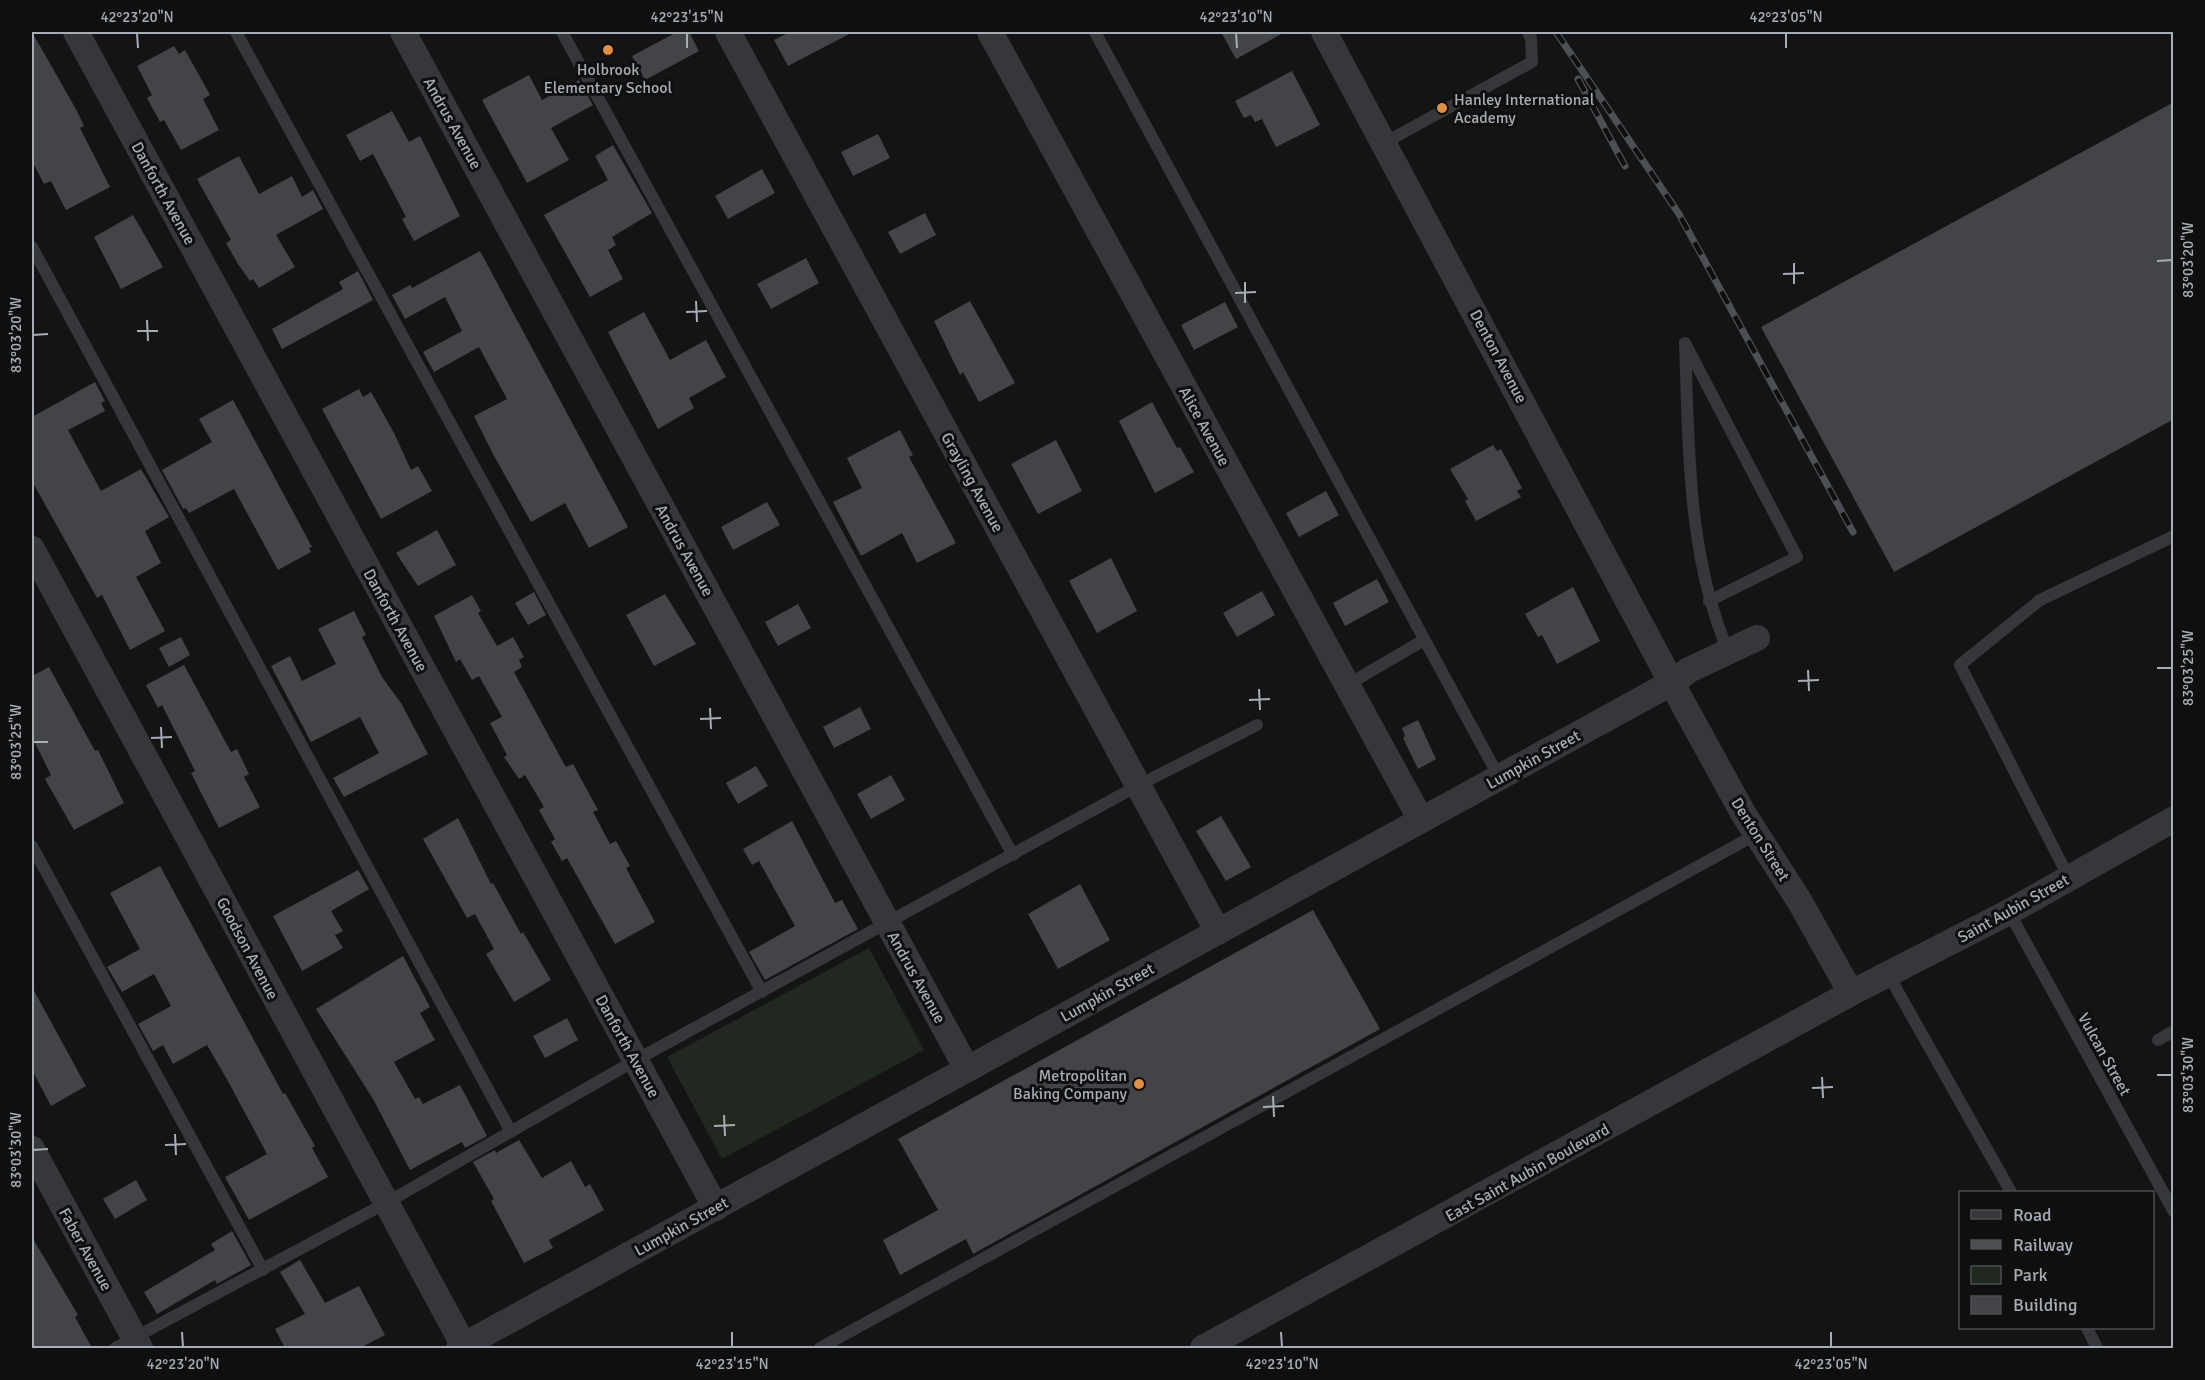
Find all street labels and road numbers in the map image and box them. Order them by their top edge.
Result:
street label: Andrus Avenue [419,74,486,173]
street label: Danforth Avenue [127,138,200,248]
street label: Denton Avenue [1465,306,1531,407]
street label: Alice Avenue [1174,383,1234,470]
street label: Grayling Avenue [936,429,1008,536]
street label: Andrus Avenue [651,501,718,600]
street label: Danforth Avenue [359,565,432,675]
street label: Lumpkin Street [1483,726,1584,794]
street label: Denton Street [1727,794,1794,885]
street label: Saint Aubin Street [1954,870,2073,948]
street label: Goodson Avenue [212,894,282,1003]
street label: Andrus Avenue [883,928,950,1027]
street label: Lumpkin Street [1057,959,1158,1027]
street label: Danforth Avenue [591,991,664,1101]
street label: Vulcan Street [2073,1010,2135,1100]
street label: East Saint Aubin Boulevard [1442,1119,1613,1226]
street label: Lumpkin Street [631,1193,732,1261]
street label: Faber Avenue [54,1204,116,1294]

